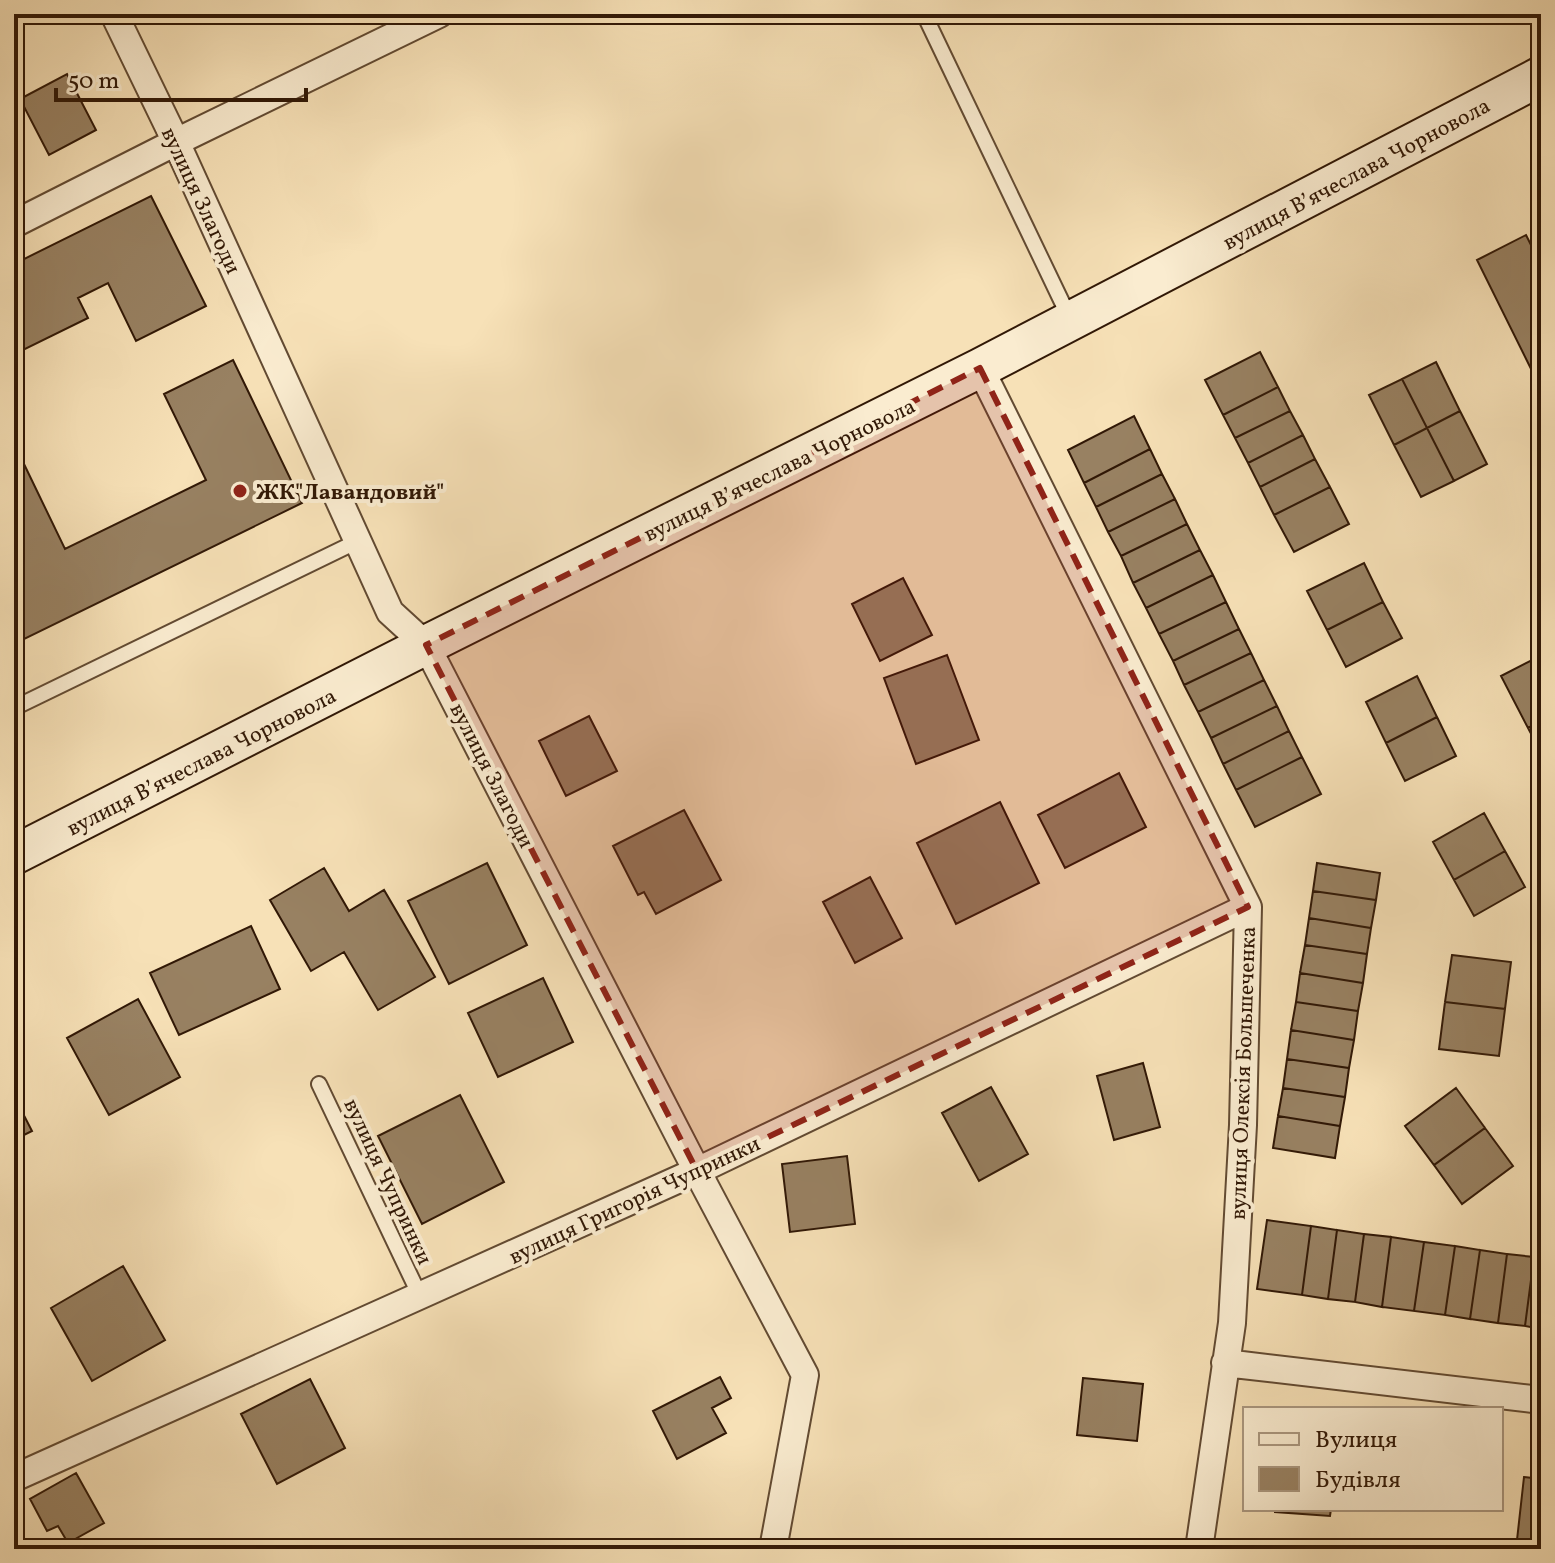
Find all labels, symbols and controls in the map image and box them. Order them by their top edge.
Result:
scale bar [56,52,306,102]
text: 50 m [68,65,120,99]
street label: вулиця Вʼячеслава Чорновола [1218,91,1496,259]
street label: вулиця Злагоди [152,123,247,280]
street label: вулиця Вʼячеслава Чорновола [639,392,921,551]
place label: ЖК"Лавандовий" [256,478,444,509]
marker: ЖК"Лавандовий" [231,482,249,500]
street label: вулиця Вʼячеслава Чорновола [62,682,342,845]
street label: вулиця Злагоди [441,698,541,854]
street label: вулиця Олексія Большеченка [1224,926,1265,1220]
street label: вулиця Чупринки [335,1094,439,1270]
street label: вулиця Григорія Чупринки [504,1129,766,1273]
legend [1243,1407,1503,1511]
text: Вулиця [1315,1424,1397,1458]
text: Будівля [1315,1464,1401,1498]

